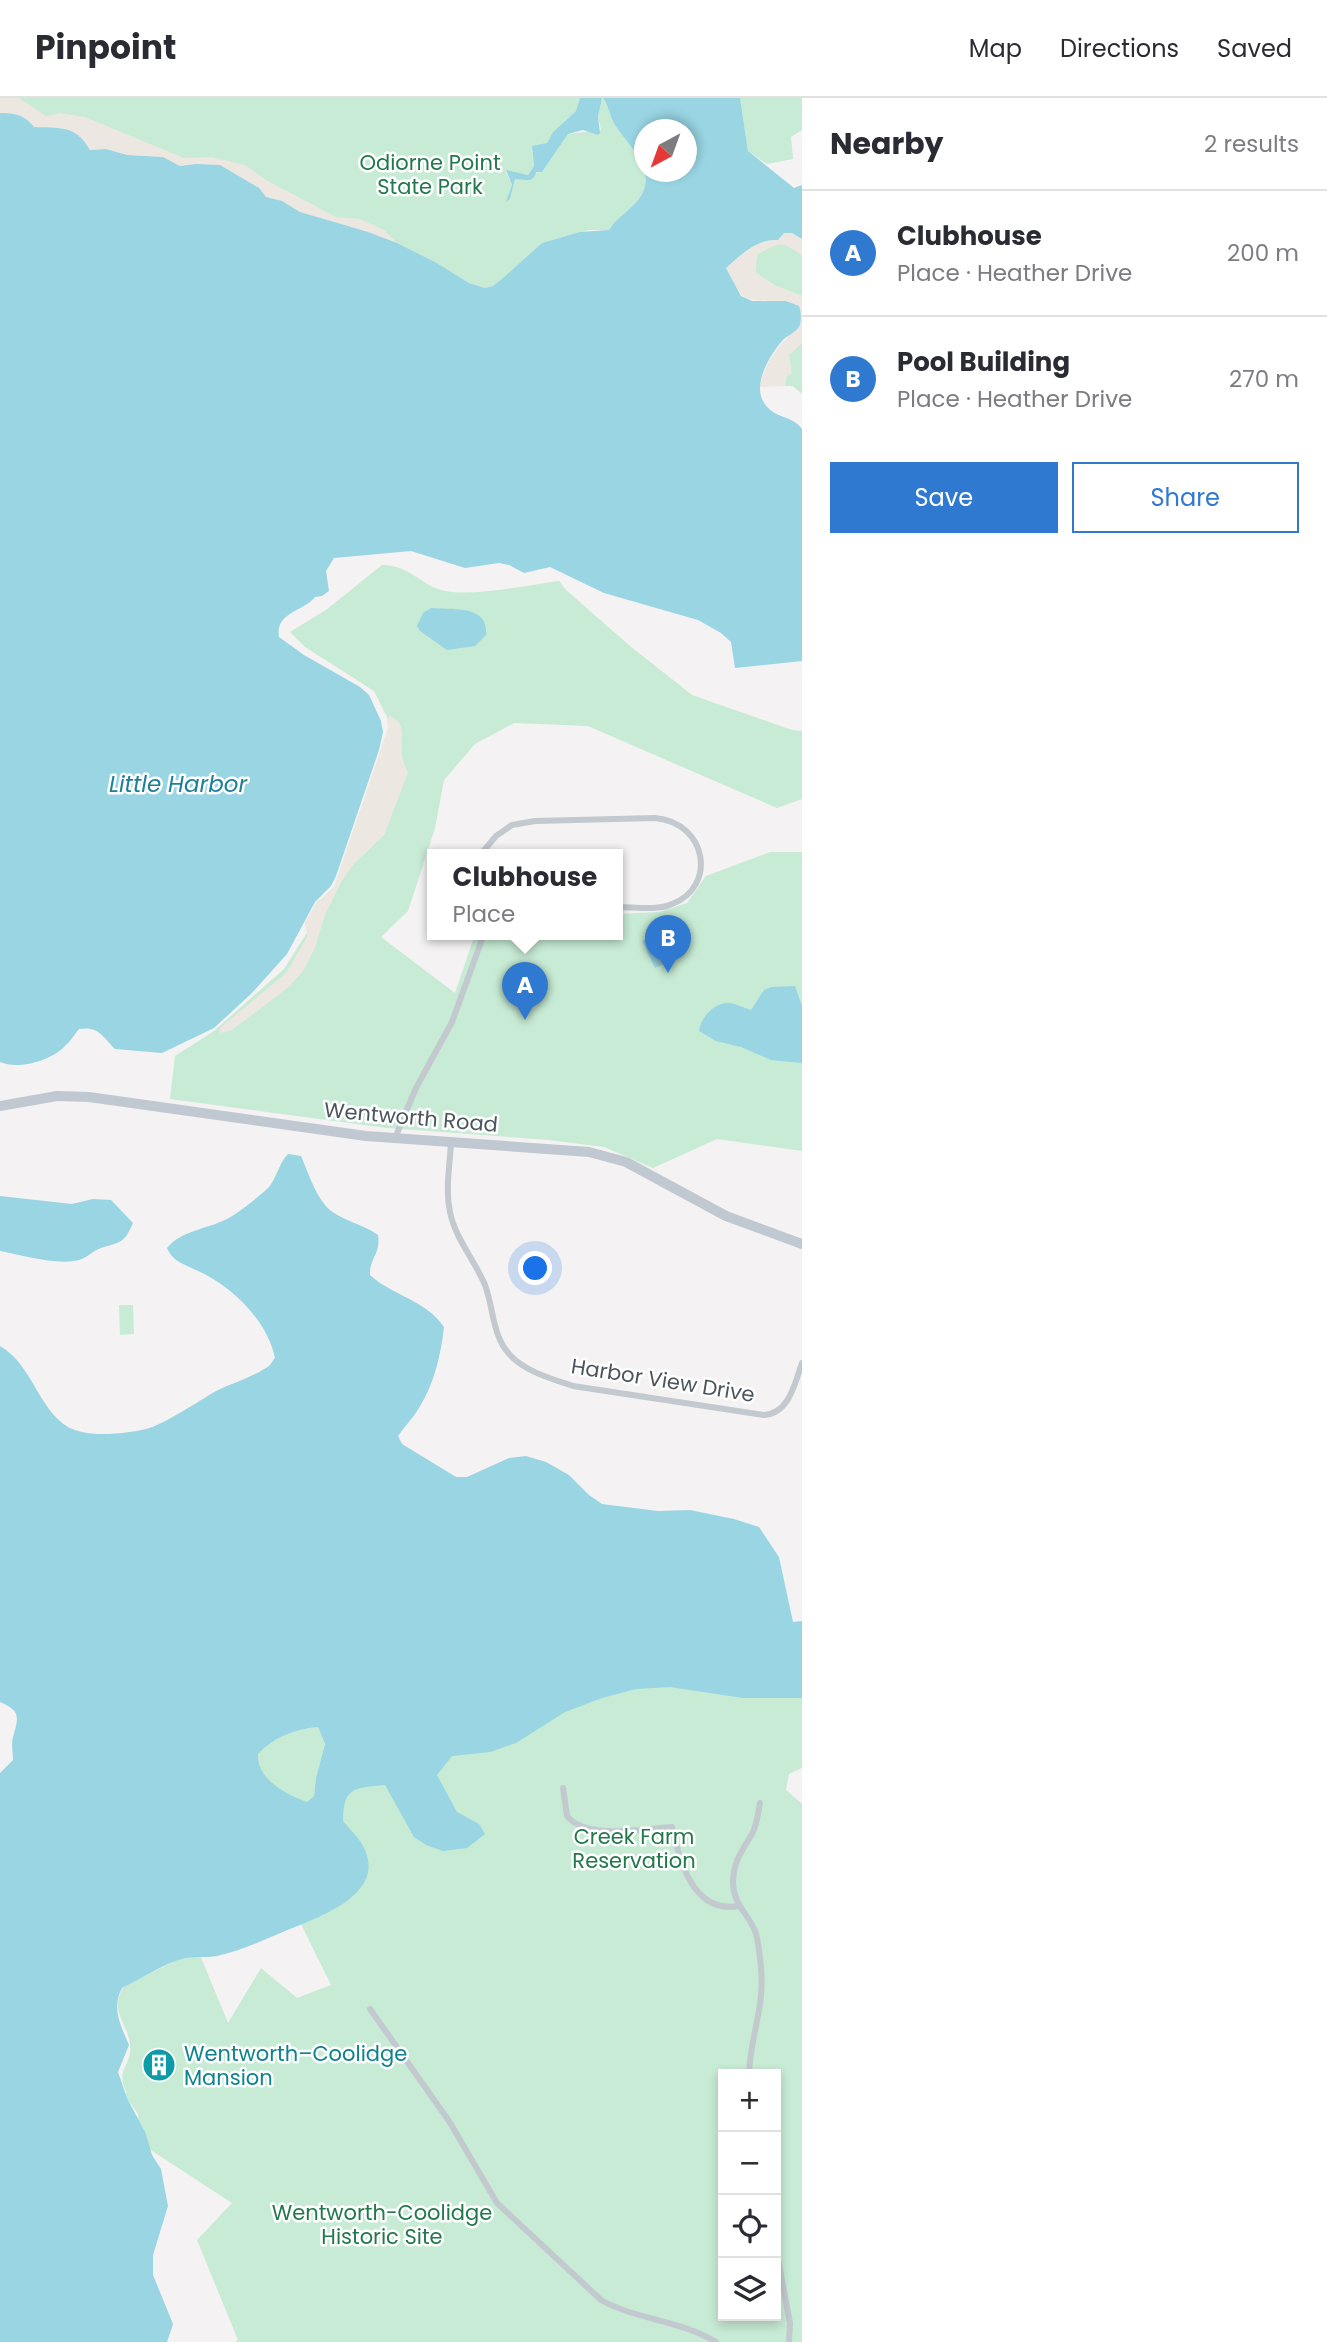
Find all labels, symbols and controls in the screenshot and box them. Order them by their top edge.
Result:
text: Pinpoint [35,24,176,71]
text: Map [969,32,1022,65]
text: Directions [1060,32,1179,65]
text: Saved [1217,32,1292,65]
north arrow [634,119,697,182]
text: Nearby [830,122,944,165]
text: 2 results [1204,128,1299,160]
park label: Odiorne Point State Park [359,148,501,201]
text: Clubhouse [897,218,1042,254]
text: A [845,237,861,269]
text: 200 m [1227,237,1299,269]
text: Place · Heather Drive [897,257,1132,289]
text: Pool Building [897,344,1070,380]
text: B [845,363,861,395]
text: 270 m [1229,363,1299,395]
text: Place · Heather Drive [897,383,1132,415]
button: Save [830,462,1058,533]
button: Share [1072,462,1299,533]
water label: Little Harbor [109,768,248,800]
popup [427,849,623,940]
text: Clubhouse [453,859,597,895]
text: Place [453,898,515,930]
pin: B [645,915,691,973]
pin: A [502,962,548,1020]
street label: Wentworth Road [323,1095,499,1139]
your location [518,1251,552,1285]
street label: Harbor View Drive [569,1351,757,1409]
park label: Creek Farm Reservation [572,1822,696,1875]
place label: Wentworth–Coolidge Mansion [184,2039,407,2092]
building icon: Wentworth–Coolidge Mansion [140,2046,178,2084]
map controls [718,2069,781,2321]
button: + [718,2069,781,2132]
button: − [718,2132,781,2195]
button: locate [718,2195,781,2258]
park label: Wentworth-Coolidge Historic Site [272,2198,492,2251]
button: layers [718,2258,781,2321]

